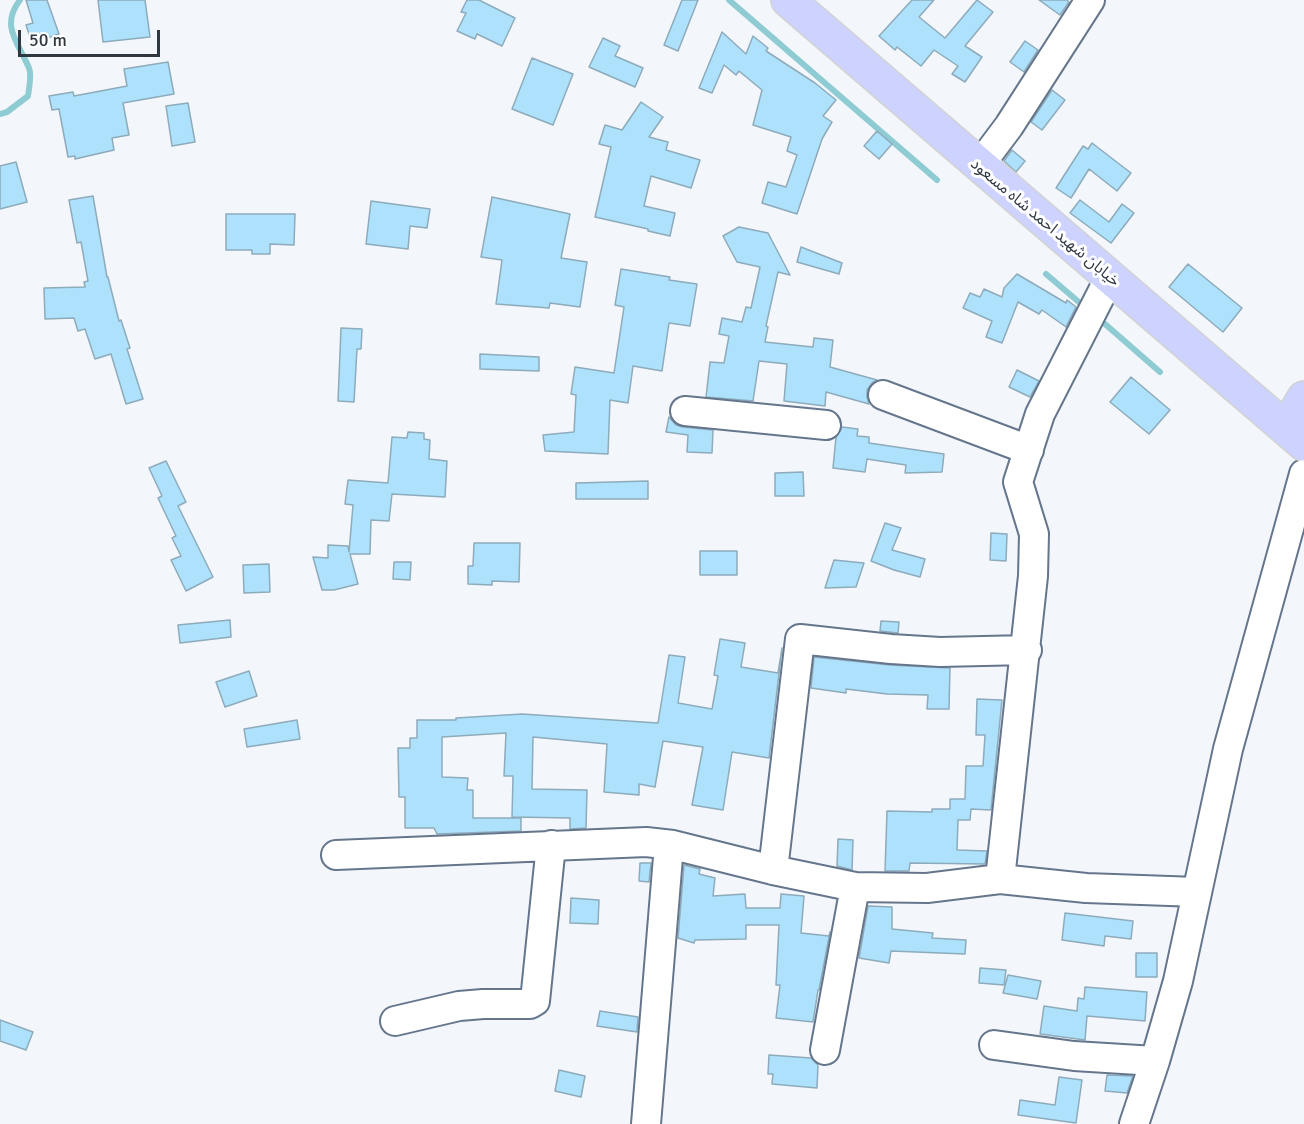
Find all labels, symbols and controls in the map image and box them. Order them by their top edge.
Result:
scale bar [21,18,164,56]
text: 50 m [29,29,67,51]
street label: خیابان شهید احمد شاه مسعود [966,155,1124,291]

